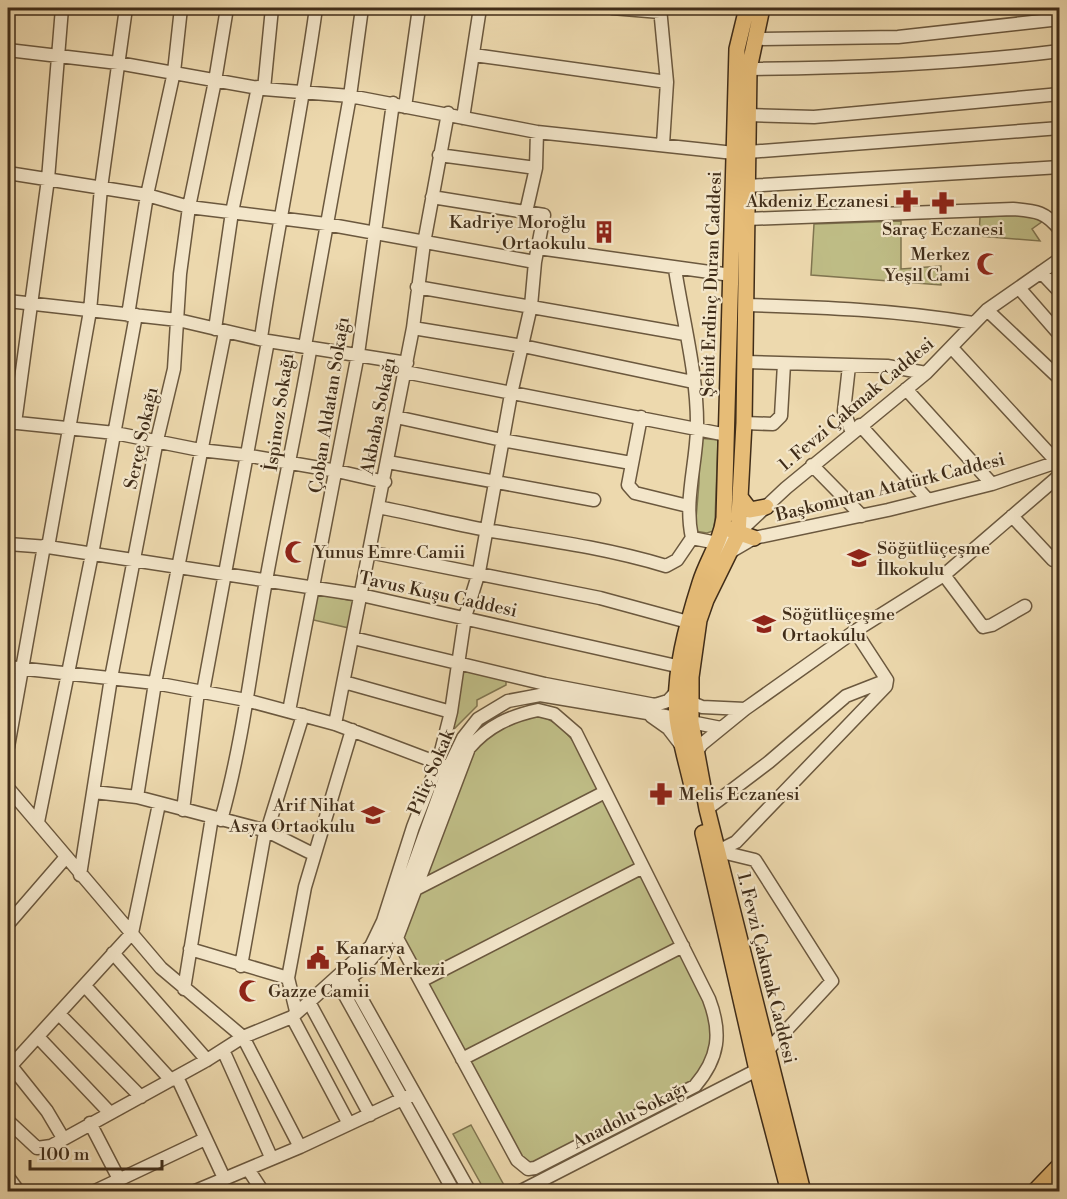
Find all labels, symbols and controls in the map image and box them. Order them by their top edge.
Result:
street label: Şehit Erdinç Duran Caddesi [696,171,727,397]
pharmacy icon: Akdeniz Eczanesi [894,188,920,214]
place label: Akdeniz Eczanesi [745,190,889,213]
pharmacy icon: Saraç Eczanesi [930,190,956,216]
place label: Kadriye Moroğlu Ortaokulu [449,211,587,255]
place label: Saraç Eczanesi [882,218,1004,241]
building icon: Kadriye Moroğlu Ortaokulu [591,219,617,245]
place label: Merkez Yeşil Cami [883,243,970,287]
mosque icon: Merkez Yeşil Cami [975,251,1001,277]
street label: Çoban Aldatan Sokağı [304,315,355,495]
street label: 1. Fevzi Çakmak Caddesi [774,332,939,476]
street label: İspinoz Sokağı [260,351,299,473]
street label: Akbaba Sokağı [356,355,401,478]
street label: Serçe Sokağı [119,385,164,491]
street label: Başkomutan Atatürk Caddesi [772,448,1007,527]
place label: Söğütlüçeşme İlkokulu [877,537,990,581]
mosque icon: Yunus Emre Camii [283,539,309,565]
place label: Yunus Emre Camii [313,541,465,564]
school or university icon: Söğütlüçeşme İlkokulu [846,545,872,571]
street label: Tavus Kuşu Caddesi [356,566,519,623]
place label: Söğütlüçeşme Ortaokulu [782,603,895,647]
school or university icon: Söğütlüçeşme Ortaokulu [751,611,777,637]
street label: Piliç Sokak [403,724,460,819]
pharmacy icon: Melis Eczanesi [648,781,674,807]
place label: Melis Eczanesi [679,783,800,806]
place label: Arif Nihat Asya Ortaokulu [228,794,356,838]
school or university icon: Arif Nihat Asya Ortaokulu [360,802,386,828]
street label: 1. Fevzi Çakmak Caddesi [732,870,801,1066]
place label: Kanarya Polis Merkezi [336,937,446,981]
public building icon: Kanarya Polis Merkezi [305,945,331,971]
mosque icon: Gazze Camii [237,978,263,1004]
place label: Gazze Camii [268,980,370,1003]
street label: Anadolu Sokağı [568,1076,692,1155]
scale bar [30,1133,162,1171]
text: 100 m [39,1143,90,1166]

